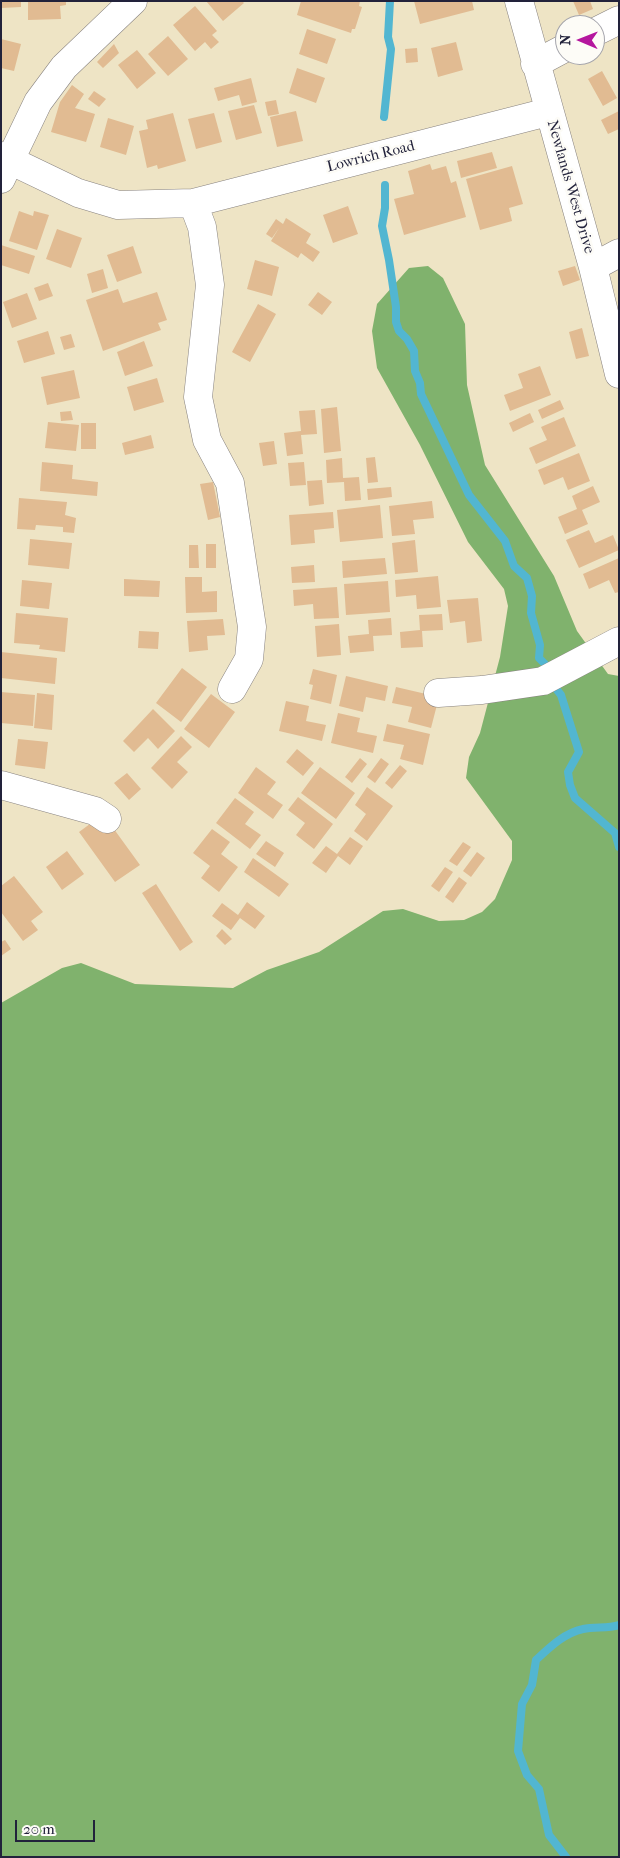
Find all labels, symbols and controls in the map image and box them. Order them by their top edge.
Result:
north arrow [555,15,605,65]
text: N [557,34,574,45]
street label: Newlands West Drive [542,118,598,256]
street label: Lowrich Road [325,137,417,177]
scale bar [18,1810,98,1842]
text: 20 m [23,1820,55,1838]

